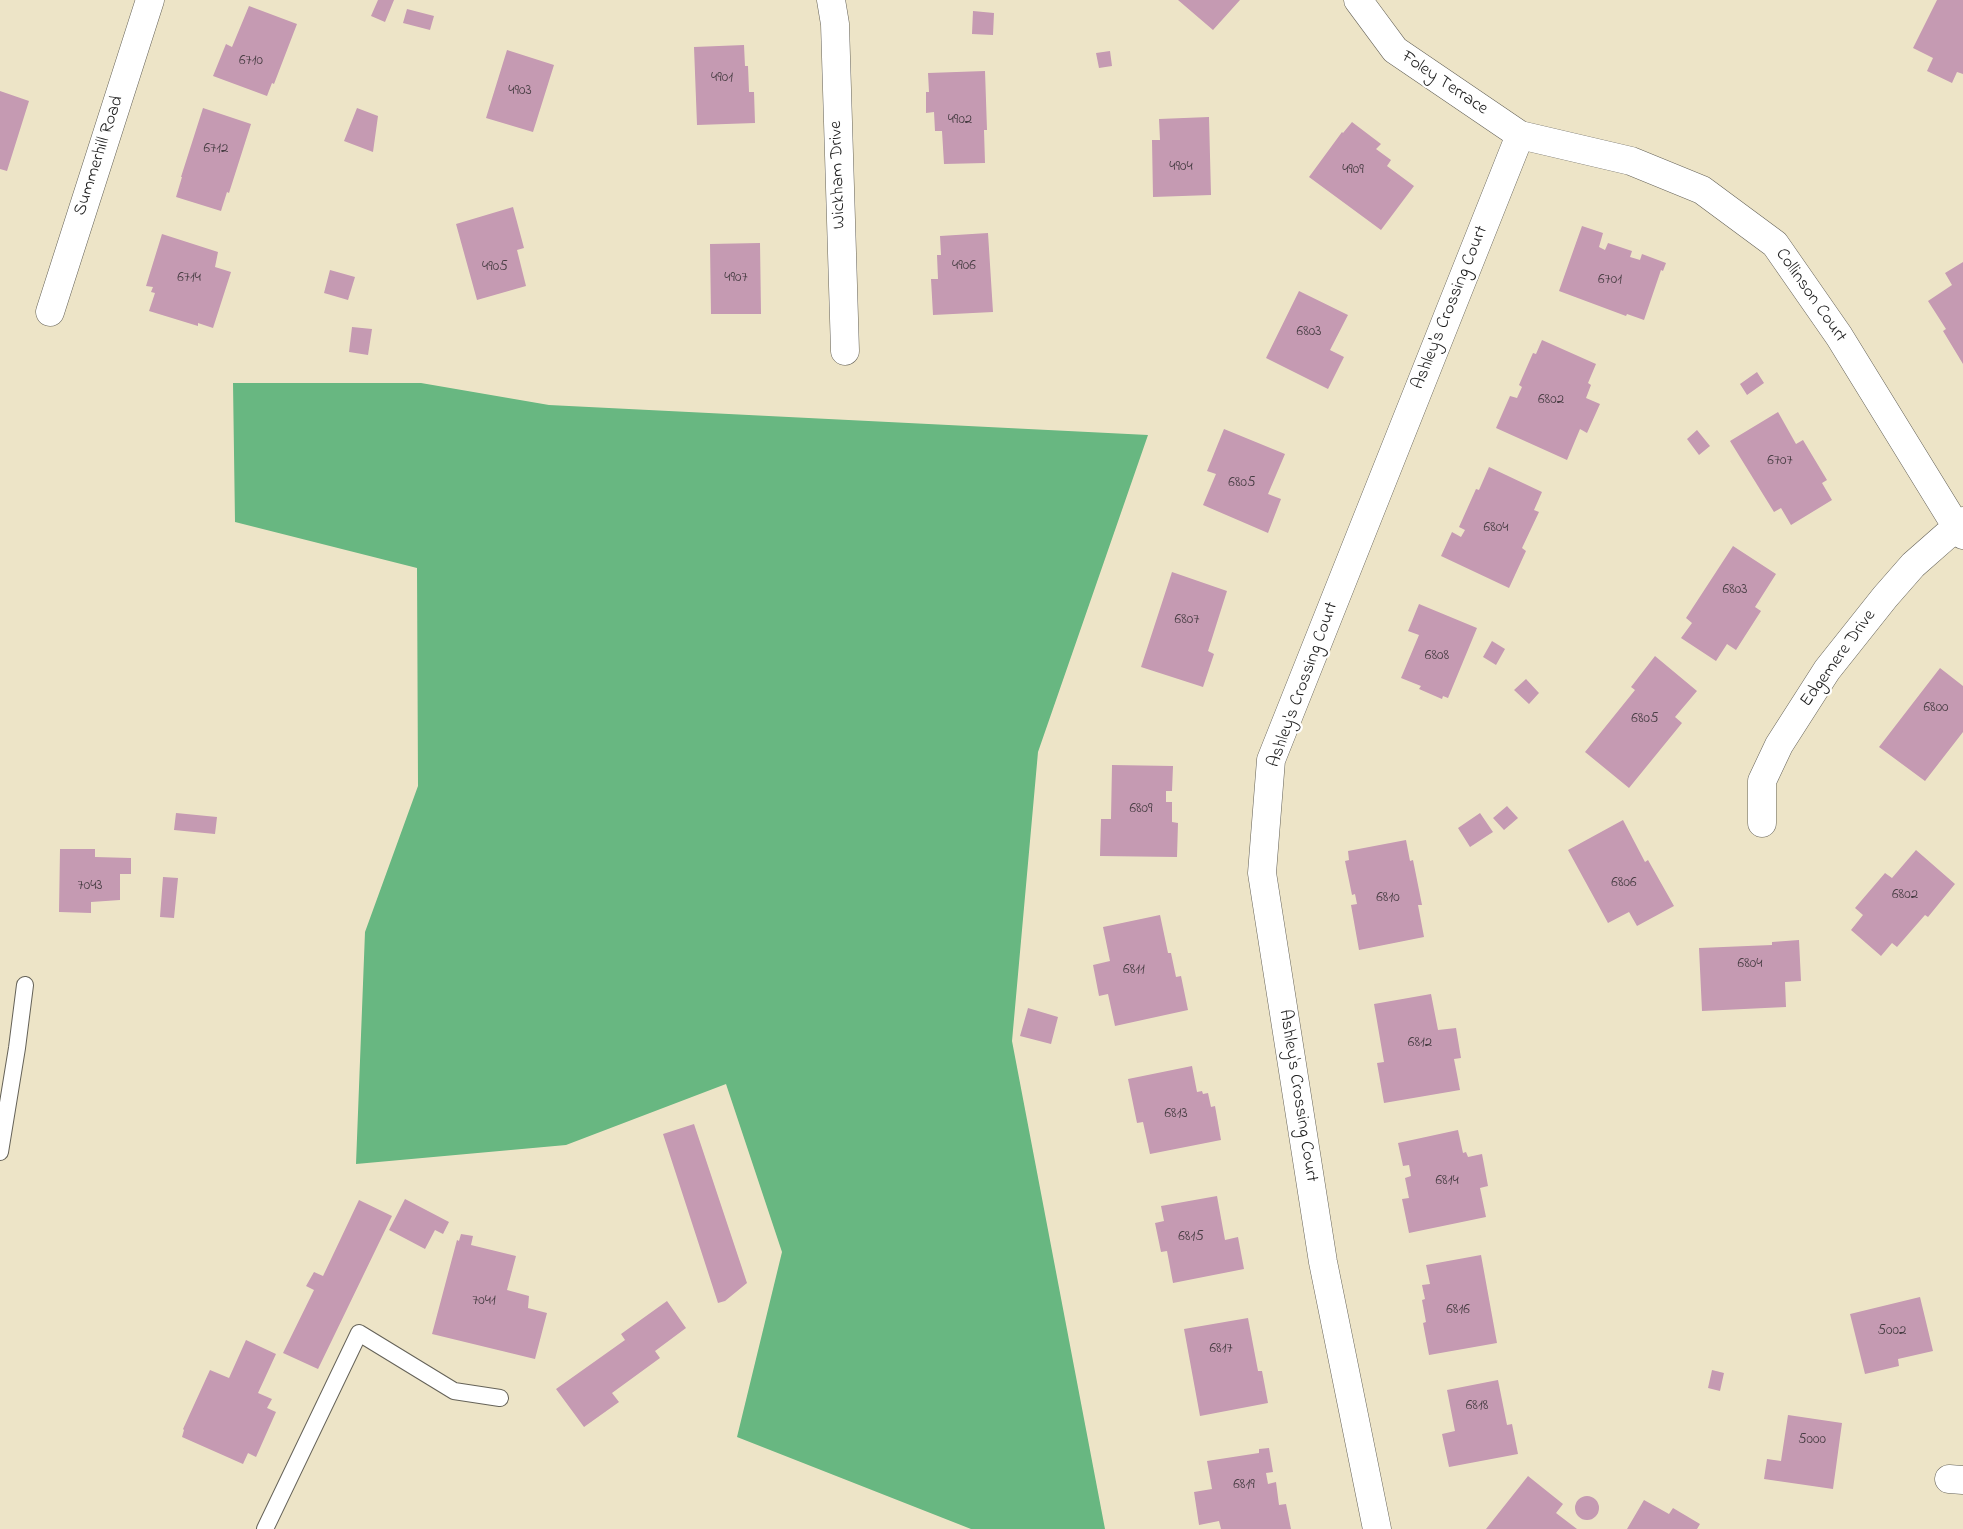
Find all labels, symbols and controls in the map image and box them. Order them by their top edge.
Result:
street label: Foley Terrace [1397,47,1491,121]
house number: 6710 [239,53,263,71]
house number: 4901 [711,70,733,88]
house number: 4903 [508,83,532,101]
street label: Summerhill Road [70,93,130,219]
house number: 4902 [948,112,972,130]
street label: Wickham Drive [826,121,852,229]
house number: 6712 [203,141,229,159]
house number: 4904 [1169,159,1193,177]
house number: 4909 [1342,162,1364,180]
street label: Ashley's Crossing Court [1408,223,1494,393]
street label: Collinson Court [1770,245,1850,347]
house number: 4906 [952,258,976,276]
house number: 4905 [482,259,508,277]
house number: 6714 [177,270,201,288]
house number: 4907 [724,270,748,288]
house number: 6701 [1598,272,1622,290]
house number: 6803 [1297,324,1321,342]
house number: 6802 [1538,392,1564,410]
house number: 6707 [1767,453,1793,471]
house number: 6805 [1228,475,1256,493]
house number: 6804 [1484,520,1508,538]
house number: 6803 [1723,582,1747,600]
street label: Ashley's Crossing Court [1264,599,1344,771]
street label: Edgemere Drive [1796,606,1882,712]
house number: 6807 [1175,612,1199,630]
house number: 6808 [1425,648,1449,666]
house number: 6800 [1923,700,1949,718]
house number: 6805 [1631,711,1659,729]
house number: 6809 [1129,801,1153,819]
house number: 6806 [1611,875,1637,893]
house number: 7043 [77,878,103,896]
house number: 6802 [1892,887,1918,905]
house number: 6810 [1376,890,1400,908]
house number: 6804 [1738,956,1762,974]
house number: 6811 [1123,962,1145,980]
street label: Ashley's Crossing Court [1273,1008,1321,1184]
house number: 6812 [1408,1035,1432,1053]
house number: 6813 [1164,1106,1188,1124]
house number: 6814 [1435,1173,1459,1191]
house number: 6815 [1178,1229,1204,1247]
house number: 7041 [472,1293,496,1311]
house number: 6816 [1446,1302,1470,1320]
house number: 5002 [1878,1323,1906,1341]
house number: 6817 [1209,1341,1233,1359]
house number: 6818 [1466,1398,1488,1416]
house number: 5000 [1798,1432,1826,1450]
house number: 6819 [1233,1477,1255,1495]

